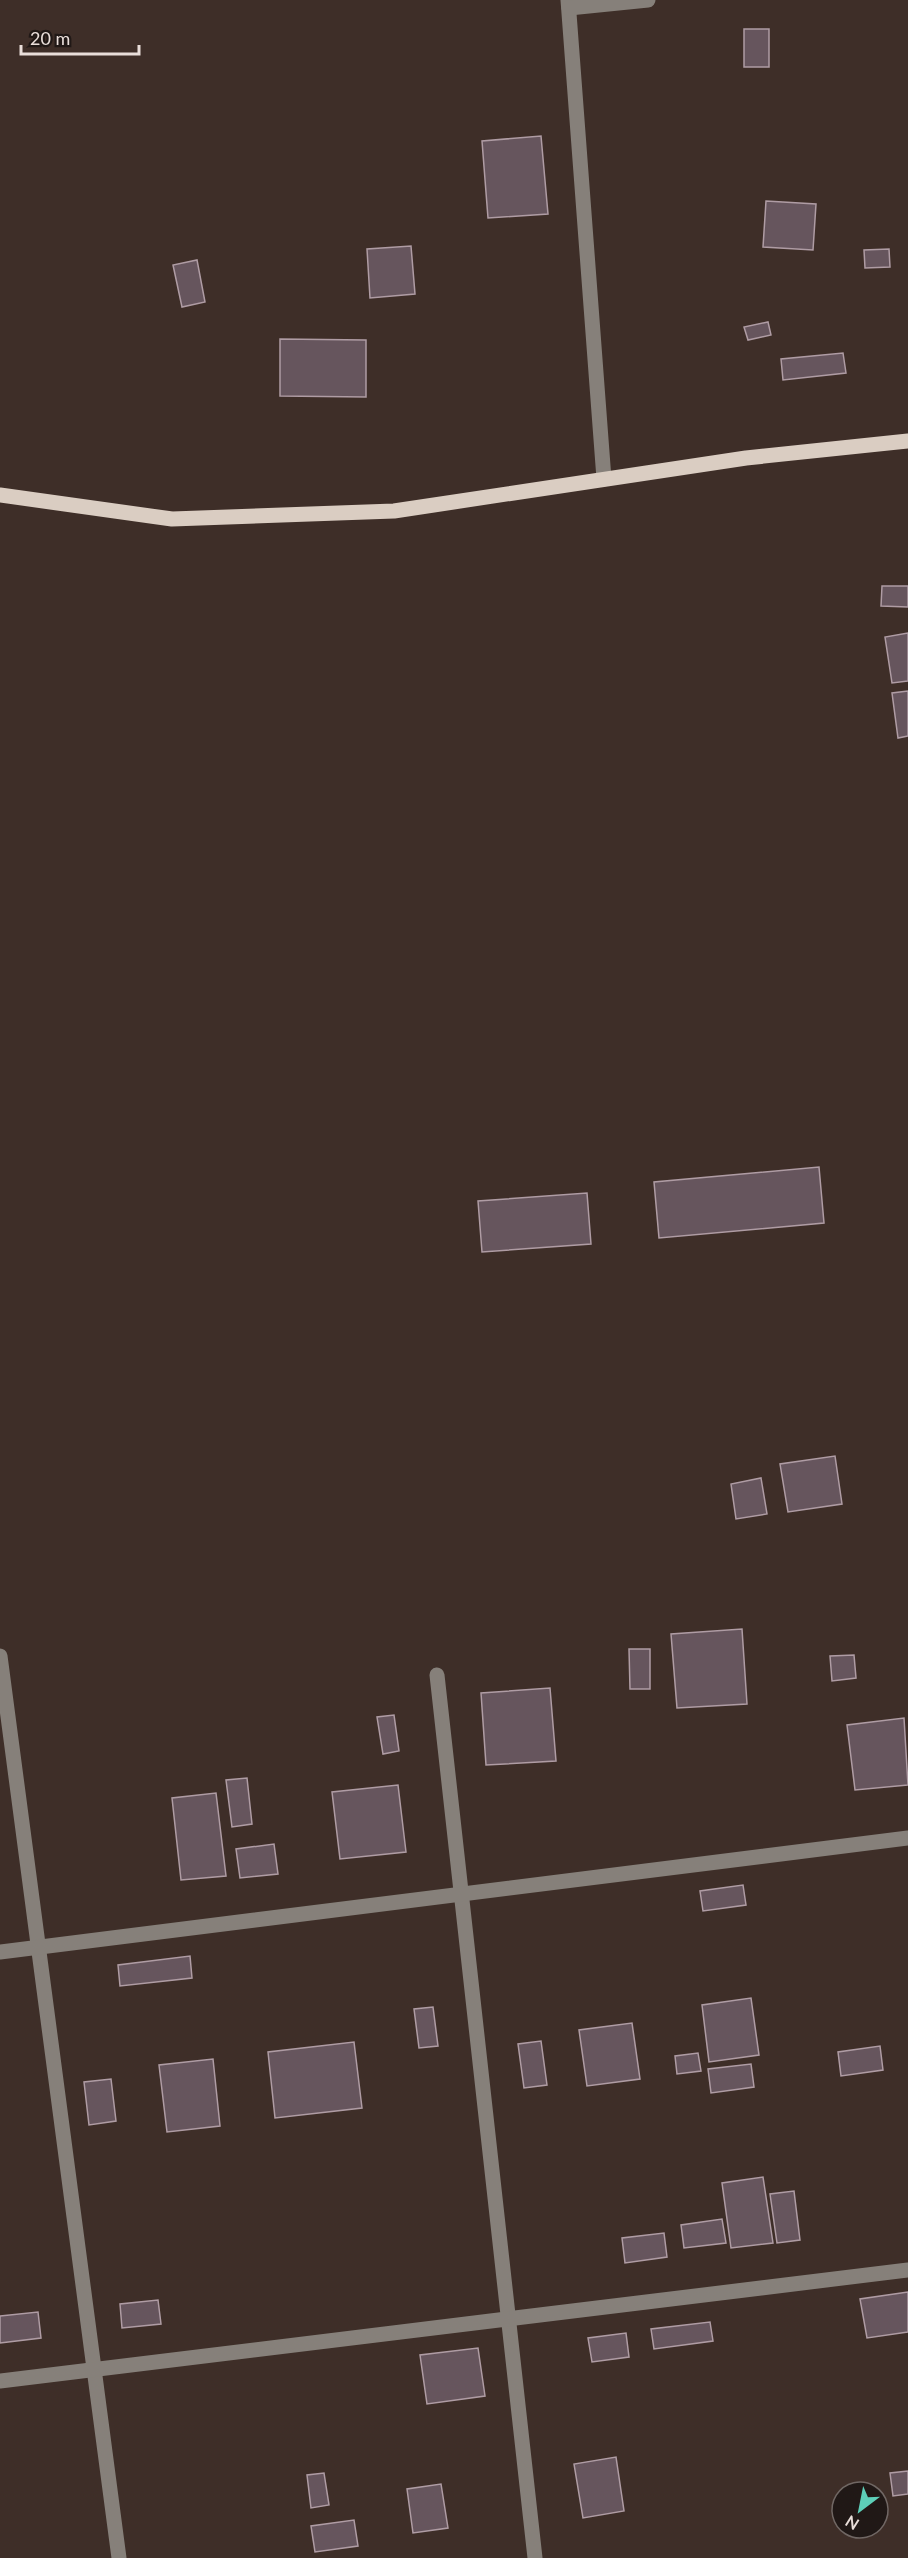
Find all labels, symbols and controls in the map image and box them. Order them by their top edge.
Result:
scale bar [21,18,140,56]
text: 20 m [30,27,70,49]
north arrow [830,2480,890,2540]
text: N [842,2512,862,2534]

